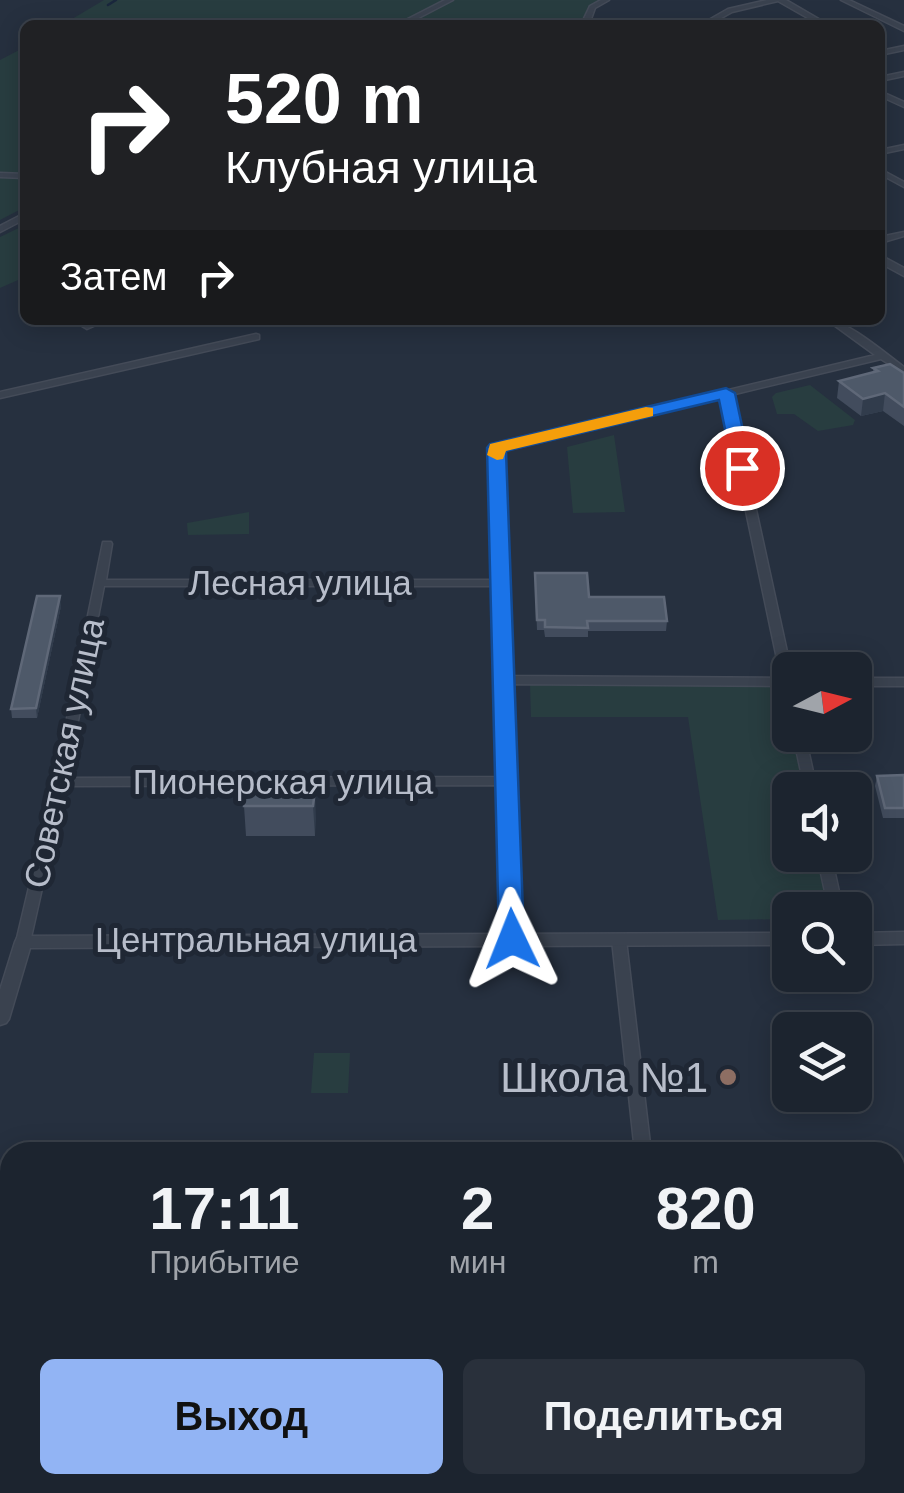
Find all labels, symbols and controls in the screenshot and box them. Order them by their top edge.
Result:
icon: right [60,60,190,190]
text: 520 m [225,60,423,138]
text: Клубная улица [225,142,537,193]
icon: right [188,250,243,305]
text: Затем [60,256,168,298]
pin [700,426,785,511]
icon: arrive [715,441,770,496]
street label: Лесная улица [188,563,412,602]
street label: Советская улица [16,614,111,891]
north arrow [772,652,872,752]
map controls [772,652,872,1112]
street label: Пионерская улица [133,762,434,801]
button: sound [772,772,872,872]
position arrow [460,887,564,991]
button: search [772,892,872,992]
street label: Центральная улица [95,920,418,959]
button: layers [772,1012,872,1112]
place label: Школа №1 [500,1054,708,1101]
marker: Школа №1 [717,1066,739,1088]
text: 17:11 [149,1175,299,1242]
text: 2 [461,1175,494,1242]
text: 820 [656,1175,756,1242]
text: Прибытие [149,1244,300,1280]
text: мин [449,1244,506,1280]
text: m [692,1244,719,1280]
button: Выход [40,1359,443,1474]
button: Поделиться [463,1359,865,1474]

